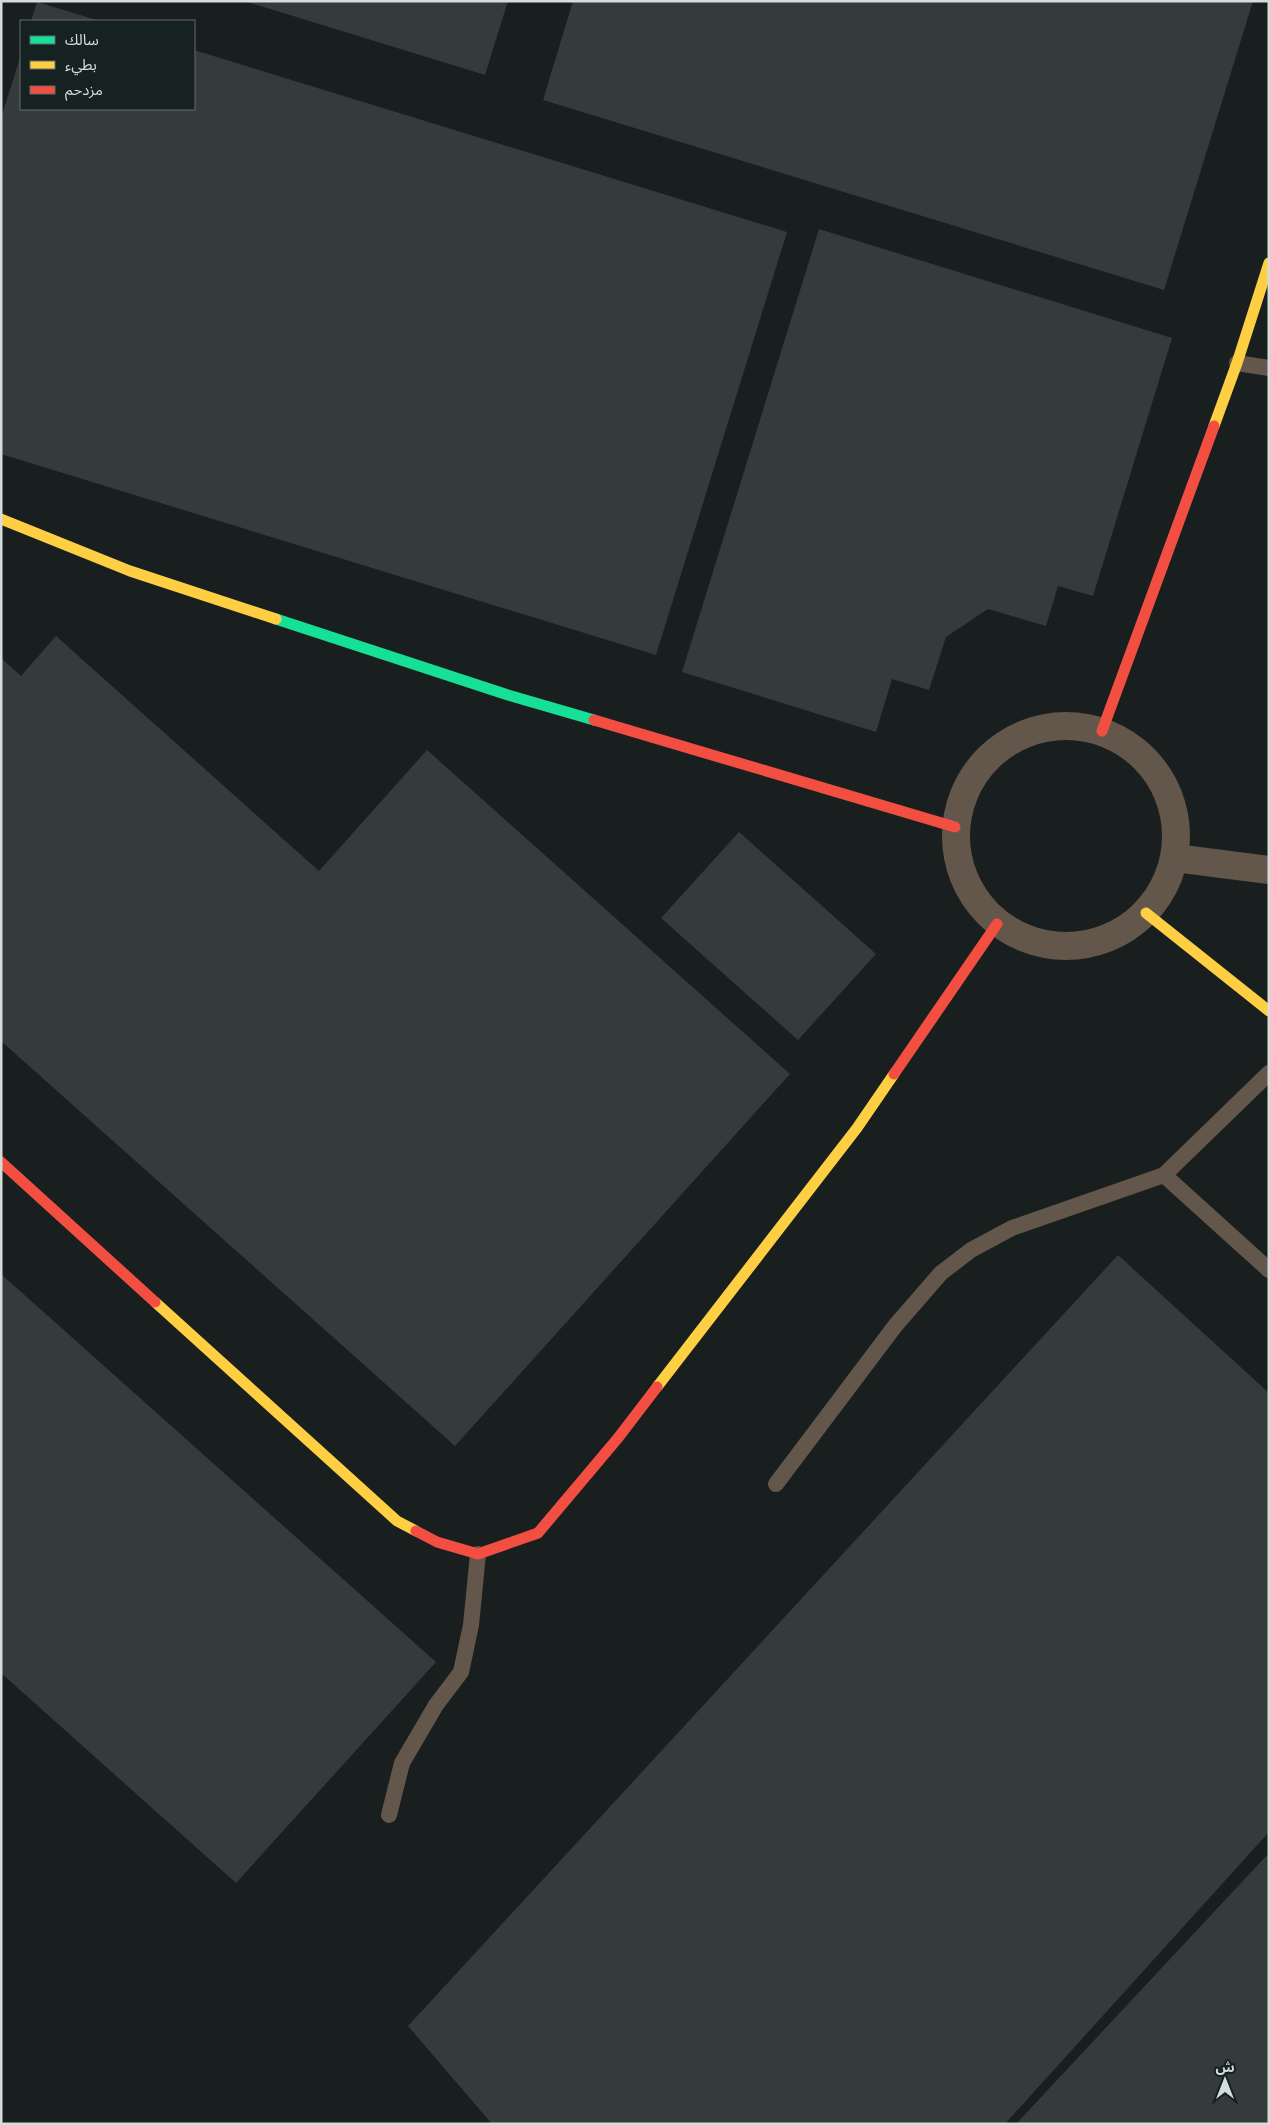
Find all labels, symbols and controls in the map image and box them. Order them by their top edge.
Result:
legend [20,20,195,110]
text: سالك [65,31,99,50]
text: بطيء [65,56,97,76]
text: مزدحم [65,81,103,101]
north arrow [1200,2055,1250,2105]
text: ش [1215,2059,1235,2076]

